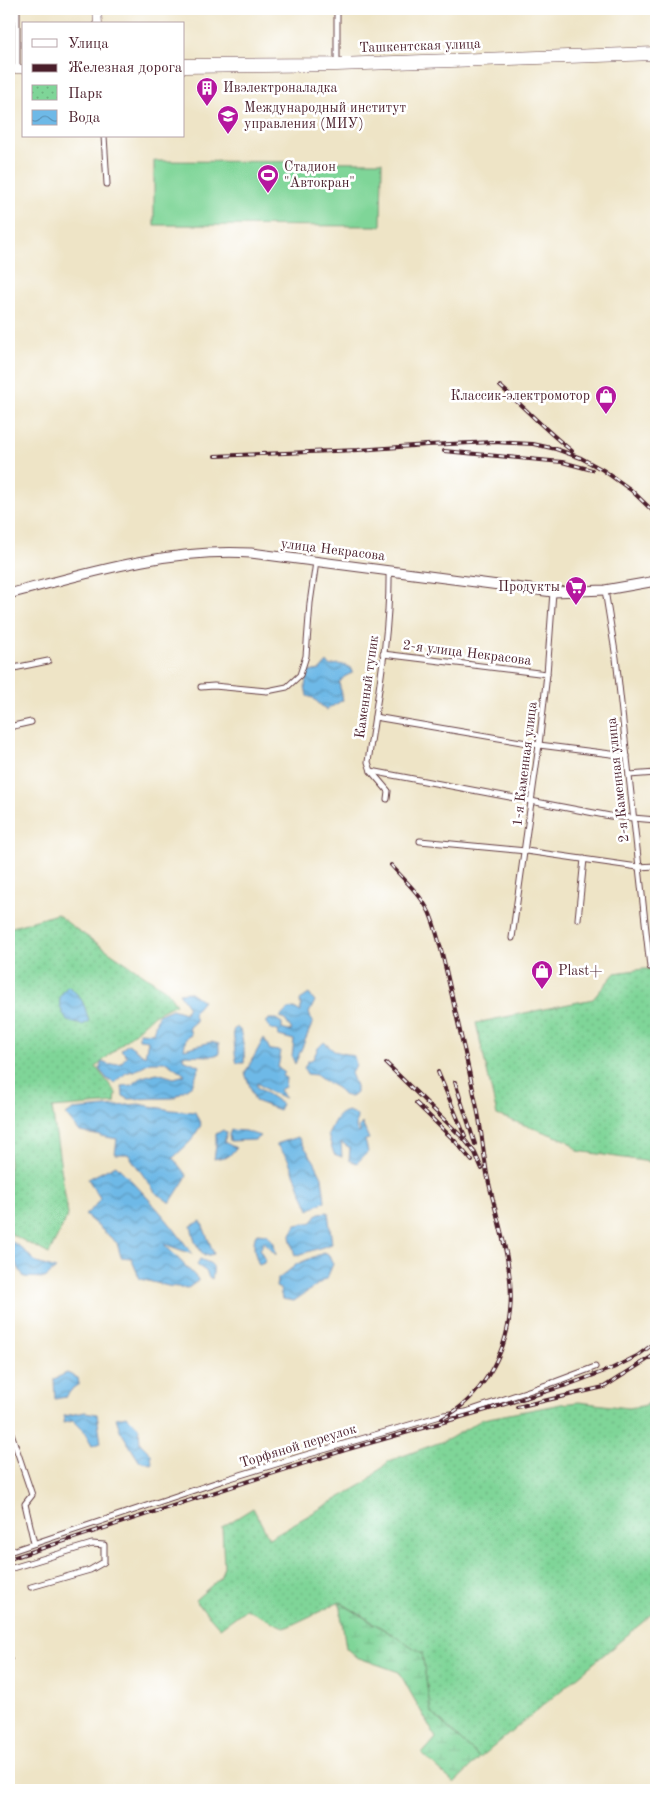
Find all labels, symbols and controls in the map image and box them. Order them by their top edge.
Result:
legend [22,22,185,138]
text: Улица [68,37,109,52]
street label: Ташкентская улица [359,37,481,55]
text: Железная дорога [68,61,183,76]
building icon: Ивэлектроналадка [195,76,219,107]
place label: Ивэлектроналадка [223,81,338,95]
text: Парк [68,87,103,102]
place label: Международный институт управления (МИУ) [244,101,407,131]
school or university icon: Международный институт управления (МИУ) [216,104,240,135]
text: Вода [68,111,101,126]
place label: Стадион "Автокран" [284,160,355,190]
sports icon: Стадион "Автокран" [256,163,280,194]
shop icon: Классик-электромотор [594,384,618,415]
place label: Классик-электромотор [450,389,590,403]
street label: улица Некрасова [280,537,386,563]
supermarket icon: Продукты [564,575,588,606]
place label: Продукты [498,580,560,594]
street label: Каменный тупик [353,635,381,739]
street label: 2-я улица Некрасова [402,638,532,668]
street label: 1-я Каменная улица [510,701,540,827]
street label: 2-я Каменная улица [604,717,632,843]
shop icon: Plast+ [530,959,554,990]
place label: Plast+ [558,964,602,978]
street label: Торфяной переулок [238,1422,358,1471]

